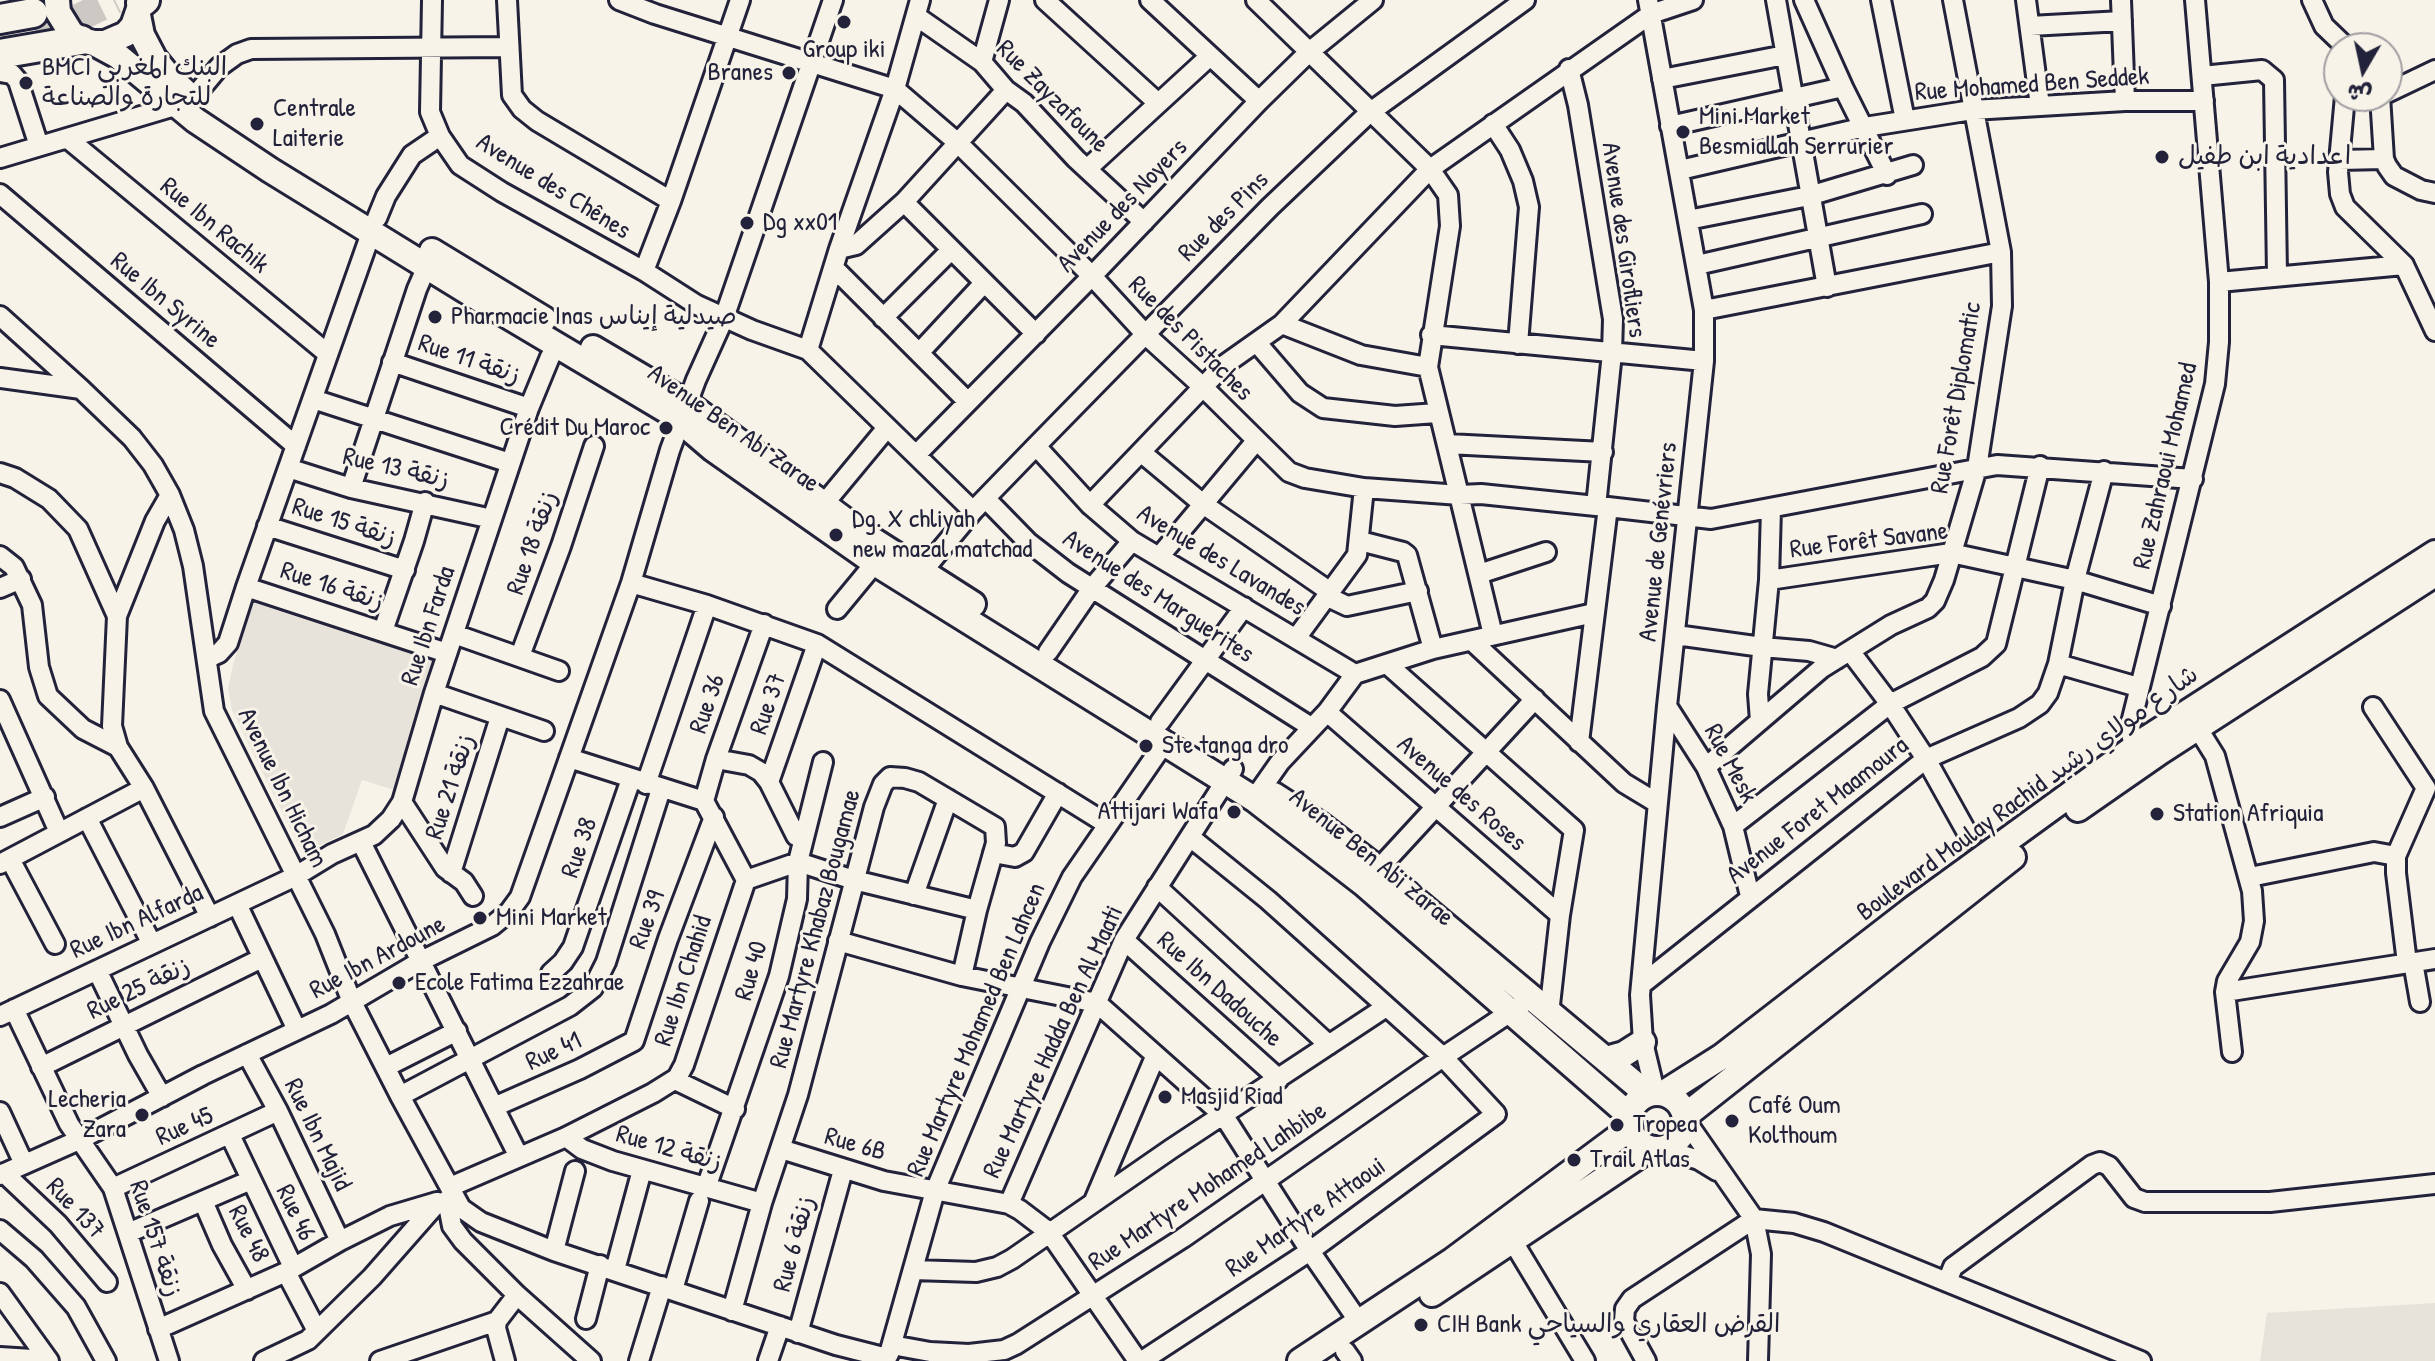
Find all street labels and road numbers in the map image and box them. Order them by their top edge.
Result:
street label: Rue Zayzafoune [989,34,1115,160]
street label: Rue Mohamed Ben Seddek [1914,61,2150,109]
street label: Avenue des Chênes [470,127,636,247]
street label: Avenue des Noyers [1051,133,1195,279]
street label: Avenue des Girofliers [1594,140,1652,340]
street label: Rue des Pins [1172,165,1276,269]
street label: Rue Ibn Rachik [153,171,275,281]
street label: Rue Ibn Syrine [104,246,226,356]
street label: Rue des Pistaches [1121,270,1259,408]
street label: Rue Forêt Diplomatic [1925,300,1989,496]
street label: Rue 11 زنقة [414,328,524,392]
street label: Avenue Ben Abi Zarae [641,358,825,500]
street label: Rue Zahraoui Mohamed [2127,360,2205,572]
street label: Avenue de Genévriers [1633,441,1685,643]
street label: Rue 13 زنقة [340,442,452,496]
street label: Rue 18 زنقة [501,487,565,599]
street label: Rue 15 زنقة [288,492,400,554]
street label: Avenue des Lavandes [1131,498,1311,624]
street label: Rue Forêt Savane [1788,516,1950,566]
street label: Avenue des Marguerites [1057,524,1259,670]
street label: Rue 16 زنقة [276,556,388,618]
street label: Rue Ibn Farda [395,563,463,689]
street label: Boulevard Moulay Rachid شارع مولاي رشيد [1851,660,2205,928]
street label: Rue 37 [744,669,794,739]
street label: Rue 36 [683,670,733,738]
street label: Avenue Ibn Hicham [230,703,334,873]
street label: Rue Mesk [1696,719,1764,809]
street label: Avenue des Roses [1390,729,1532,859]
street label: Rue 21 زنقة [419,730,483,844]
street label: Avenue Foret Maamoura [1721,730,1915,892]
street label: Avenue Ben Abi Zarae [1283,782,1459,934]
street label: Rue Martyre Khabaz Bougamae [764,786,868,1072]
street label: Rue 38 [555,814,605,882]
street label: Rue Ibn Alfarda [66,878,208,966]
street label: Rue Martyre Mohamed Ben Lahcen [901,878,1053,1182]
street label: Rue 39 [623,887,673,953]
street label: Rue Martyre Hadda Ben Al Maati [977,901,1131,1183]
street label: Rue Ibn Ardoune [305,909,451,1007]
street label: Rue Ibn Chahid [648,912,720,1050]
street label: Rue Ibn Dadouche [1150,926,1288,1054]
street label: Rue 40 [729,938,775,1004]
street label: Rue 25 زنقة [83,951,195,1027]
street label: Rue 41 [521,1026,587,1078]
street label: Rue Ibn Majid [276,1074,358,1196]
street label: Rue Martyre Mohamed Lahbibe [1083,1096,1333,1278]
street label: Rue 45 [152,1101,218,1153]
street label: Rue 12 زنقة [612,1119,726,1179]
street label: Rue 6B [821,1121,889,1169]
street label: Rue Martyre Attaoui [1220,1151,1392,1285]
street label: Rue 137 [39,1172,111,1246]
street label: Rue 157 زنقة [122,1177,188,1301]
street label: Rue 46 [268,1180,322,1246]
street label: Rue 6 زنقة [767,1193,823,1295]
street label: Rue 48 [221,1200,275,1268]

